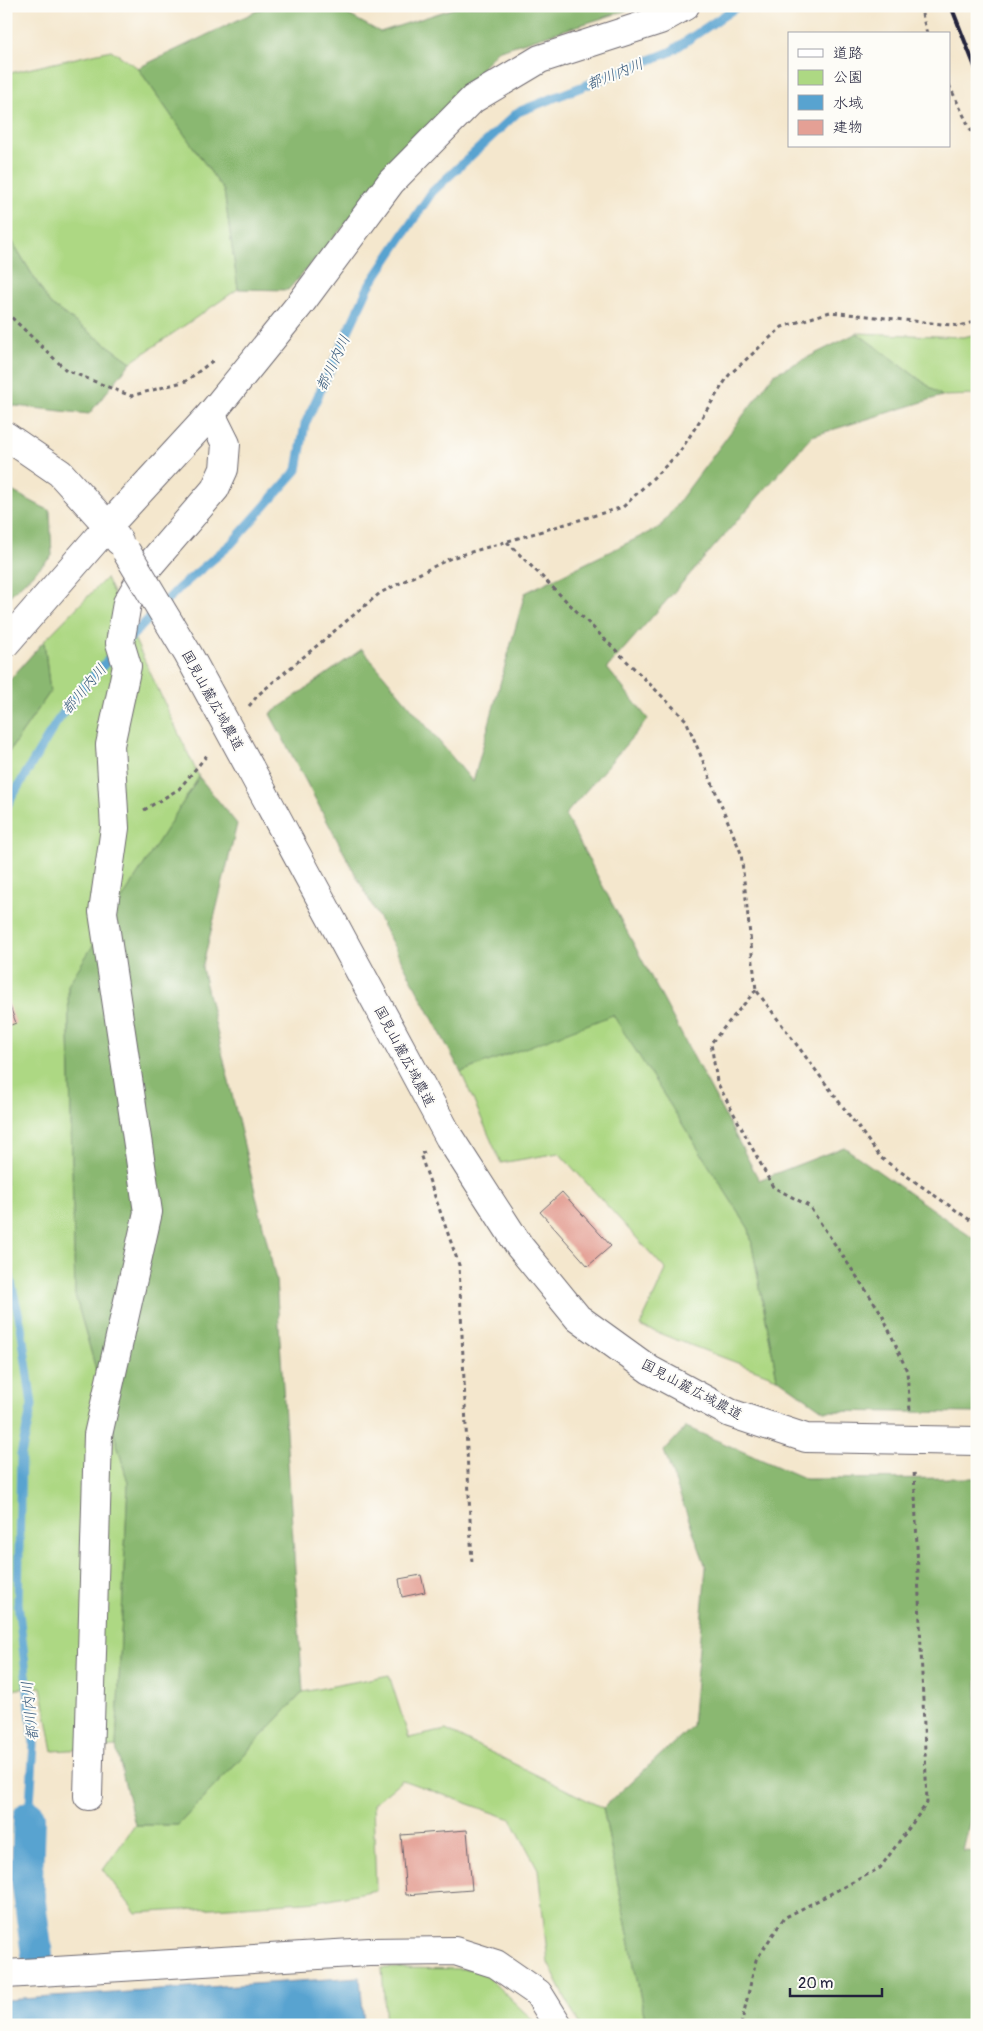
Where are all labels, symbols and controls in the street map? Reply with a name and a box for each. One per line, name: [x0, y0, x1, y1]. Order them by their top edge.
legend: [788, 32, 950, 148]
text: 道路: [833, 44, 863, 63]
water label: 都川内川: [584, 54, 647, 95]
text: 公園: [833, 68, 863, 87]
text: 水域: [833, 94, 863, 113]
text: 建物: [833, 118, 863, 137]
water label: 都川内川: [312, 332, 355, 394]
street label: 国見山麓広域農道: [178, 647, 247, 753]
water label: 都川内川: [58, 660, 111, 718]
street label: 国見山麓広域農道: [371, 1003, 438, 1110]
street label: 国見山麓広域農道: [638, 1356, 745, 1423]
water label: 都川内川: [18, 1680, 43, 1742]
scale bar: [790, 1966, 883, 1998]
text: 20 m: [798, 1974, 833, 1993]

